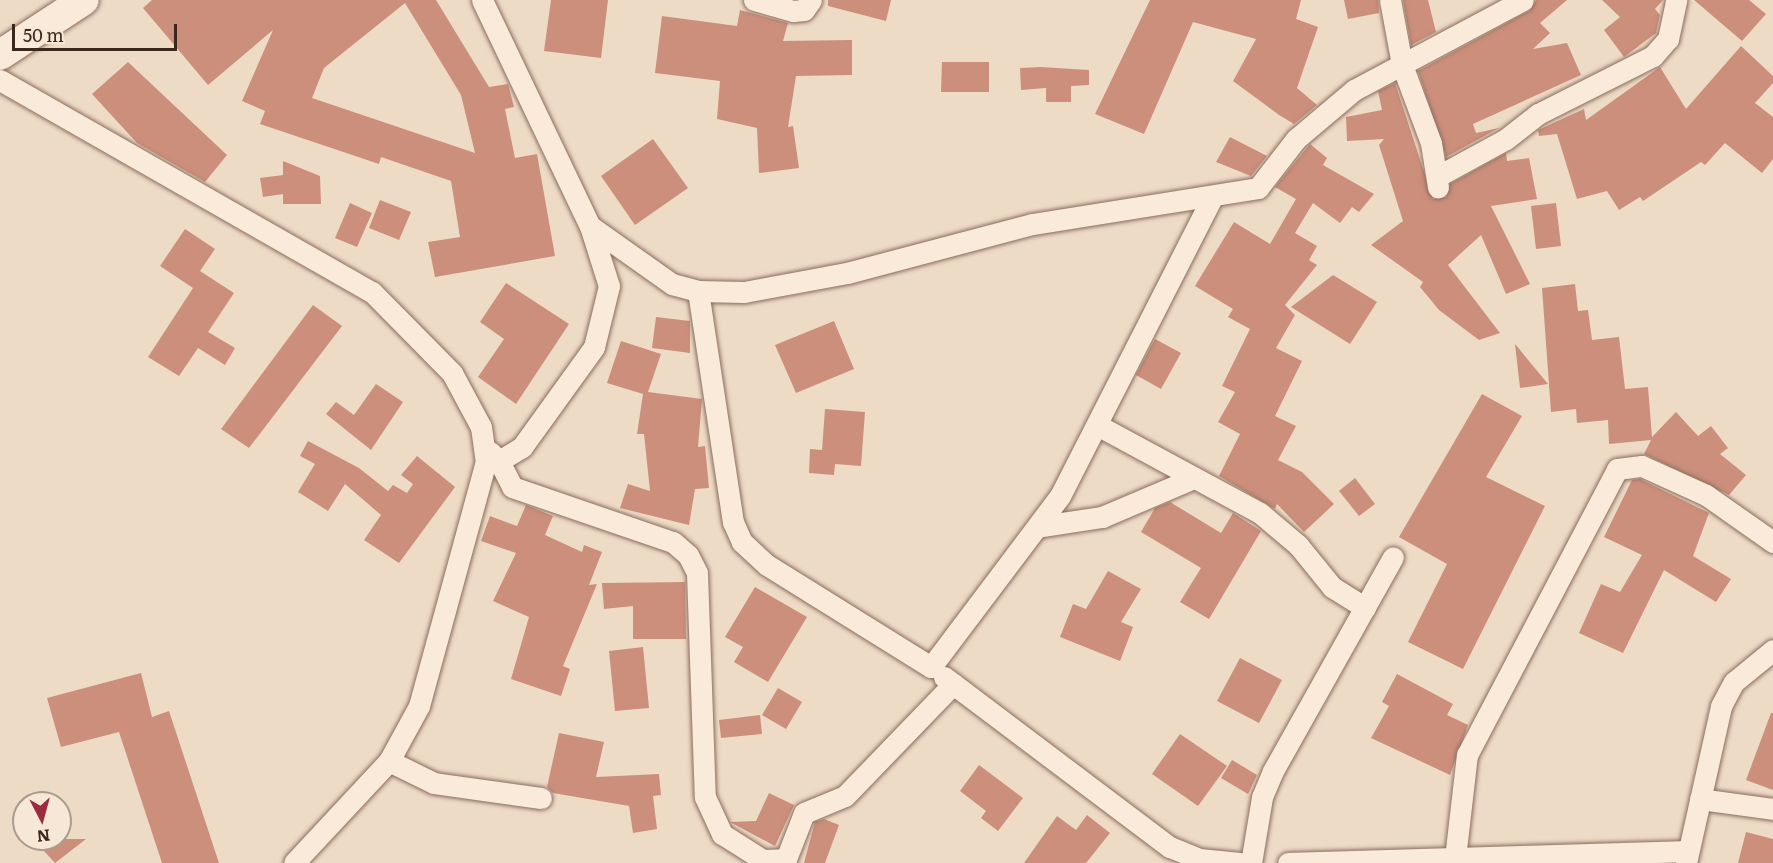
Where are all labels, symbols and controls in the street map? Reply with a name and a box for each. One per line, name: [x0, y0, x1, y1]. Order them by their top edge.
scale bar: [15, 12, 180, 50]
text: 50 m: [23, 21, 64, 48]
north arrow: [12, 791, 72, 851]
text: N: [36, 824, 52, 850]

